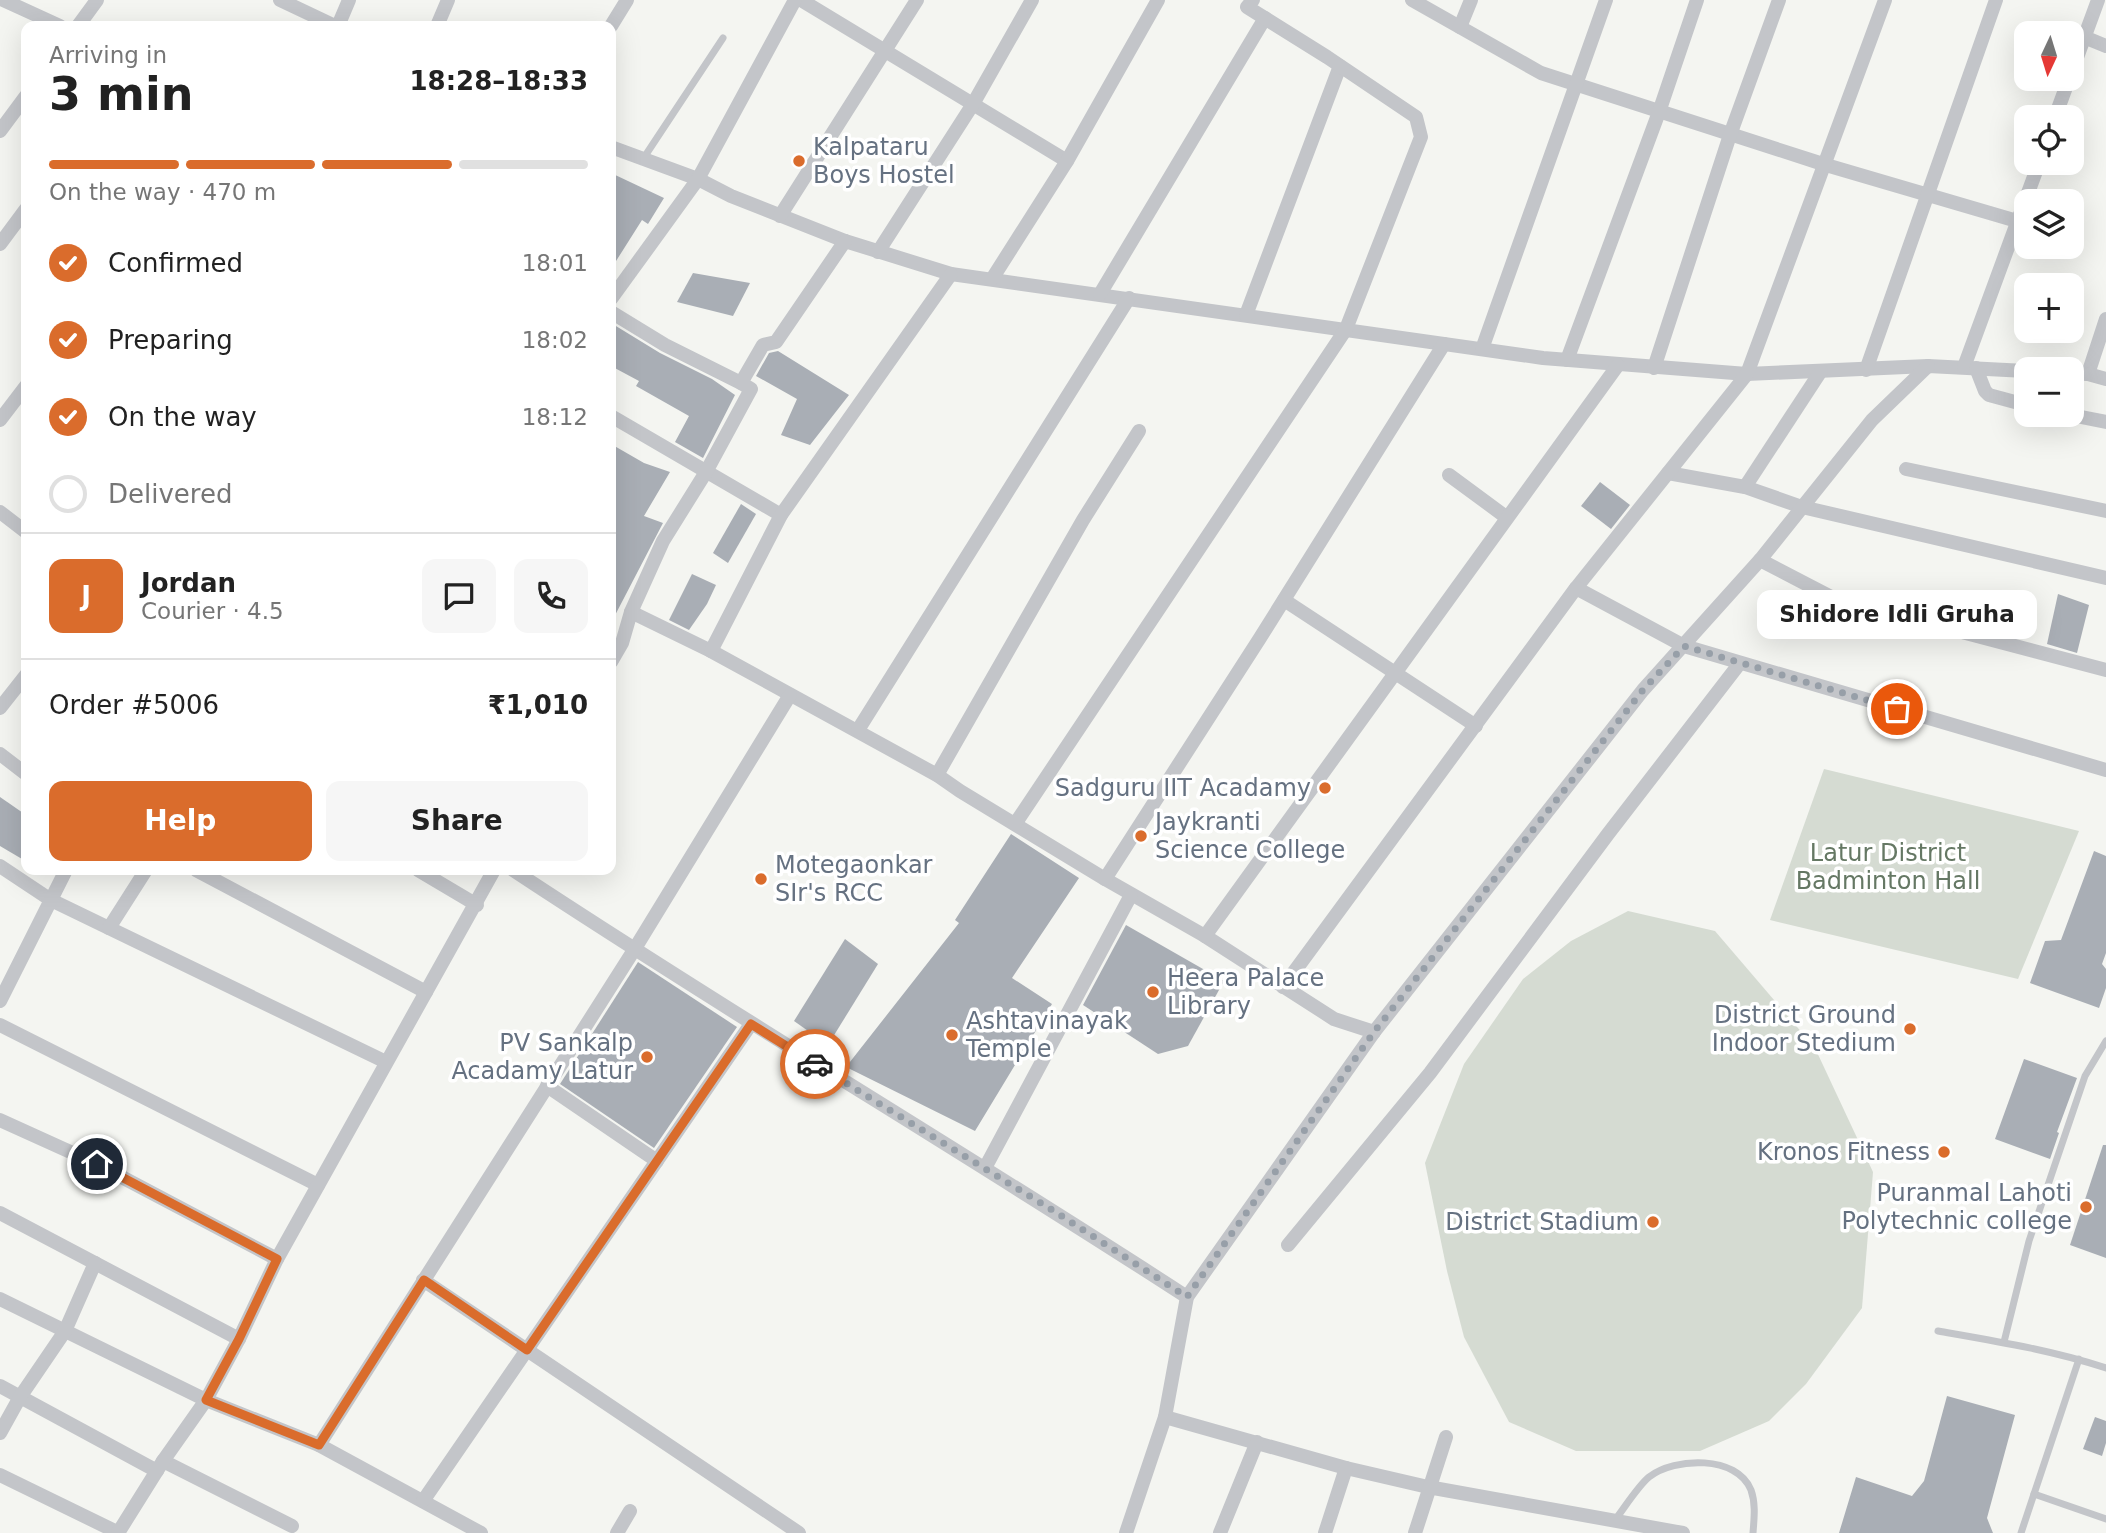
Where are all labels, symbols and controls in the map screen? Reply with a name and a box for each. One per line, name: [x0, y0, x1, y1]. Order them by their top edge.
north arrow: [2014, 21, 2084, 91]
map controls: [2014, 21, 2084, 427]
text: Arriving in: [49, 42, 167, 68]
text: 18:28–18:33: [409, 66, 588, 96]
text: 3 min: [49, 67, 193, 121]
button: locate: [2014, 105, 2084, 175]
place label: Kalpataru Boys Hostel: [813, 133, 955, 189]
marker: Kalpataru Boys Hostel: [791, 153, 807, 169]
text: On the way · 470 m: [49, 179, 276, 205]
button: layers: [2014, 189, 2084, 259]
icon: check: [49, 244, 87, 282]
text: Confirmed: [108, 248, 243, 278]
text: 18:01: [522, 250, 588, 276]
button: +: [2014, 273, 2084, 343]
icon: check: [49, 321, 87, 359]
text: Preparing: [108, 325, 233, 355]
text: 18:02: [522, 327, 588, 353]
button: −: [2014, 357, 2084, 427]
icon: check: [49, 398, 87, 436]
text: On the way: [108, 402, 257, 432]
text: 18:12: [522, 404, 588, 430]
text: Delivered: [108, 479, 232, 509]
button: chat: [422, 559, 496, 633]
button: phone: [514, 559, 588, 633]
text: Jordan: [141, 568, 236, 598]
text: J: [81, 581, 91, 611]
callout: Shidore Idli Gruha: [1757, 590, 2037, 639]
text: Courier · 4.5: [141, 598, 284, 624]
text: Shidore Idli Gruha: [1779, 601, 2015, 627]
pin: [1867, 679, 1927, 739]
text: Order #5006: [49, 690, 219, 720]
text: ₹1,010: [488, 690, 588, 720]
icon: bag: [1878, 690, 1916, 728]
place label: Sadguru IIT Acadamy: [1055, 774, 1311, 802]
marker: Sadguru IIT Acadamy: [1317, 780, 1333, 796]
button: Help: [49, 781, 312, 861]
button: Share: [326, 781, 588, 861]
place label: Jaykranti Science College: [1153, 808, 1345, 864]
marker: Jaykranti Science College: [1133, 828, 1149, 844]
park label: Latur District Badminton Hall: [1796, 839, 1980, 895]
place label: Motegaonkar SIr's RCC: [775, 851, 933, 907]
marker: Motegaonkar SIr's RCC: [753, 871, 769, 887]
place label: Heera Palace Library: [1167, 964, 1324, 1020]
marker: Heera Palace Library: [1145, 984, 1161, 1000]
place label: District Ground Indoor Stedium: [1712, 1001, 1896, 1057]
place label: Ashtavinayak Temple: [965, 1007, 1128, 1063]
marker: District Ground Indoor Stedium: [1902, 1021, 1918, 1037]
marker: Ashtavinayak Temple: [944, 1027, 960, 1043]
place label: PV Sankalp Acadamy Latur: [451, 1029, 633, 1085]
courier: [780, 1029, 850, 1099]
icon: car: [796, 1045, 834, 1083]
marker: PV Sankalp Acadamy Latur: [639, 1049, 655, 1065]
pin: [67, 1134, 127, 1194]
place label: Kronos Fitness: [1757, 1138, 1930, 1166]
marker: Kronos Fitness: [1936, 1144, 1952, 1160]
icon: home: [78, 1145, 116, 1183]
place label: Puranmal Lahoti Polytechnic college: [1842, 1179, 2072, 1235]
marker: Puranmal Lahoti Polytechnic college: [2078, 1199, 2094, 1215]
place label: District Stadium: [1445, 1208, 1639, 1236]
marker: District Stadium: [1645, 1214, 1661, 1230]

